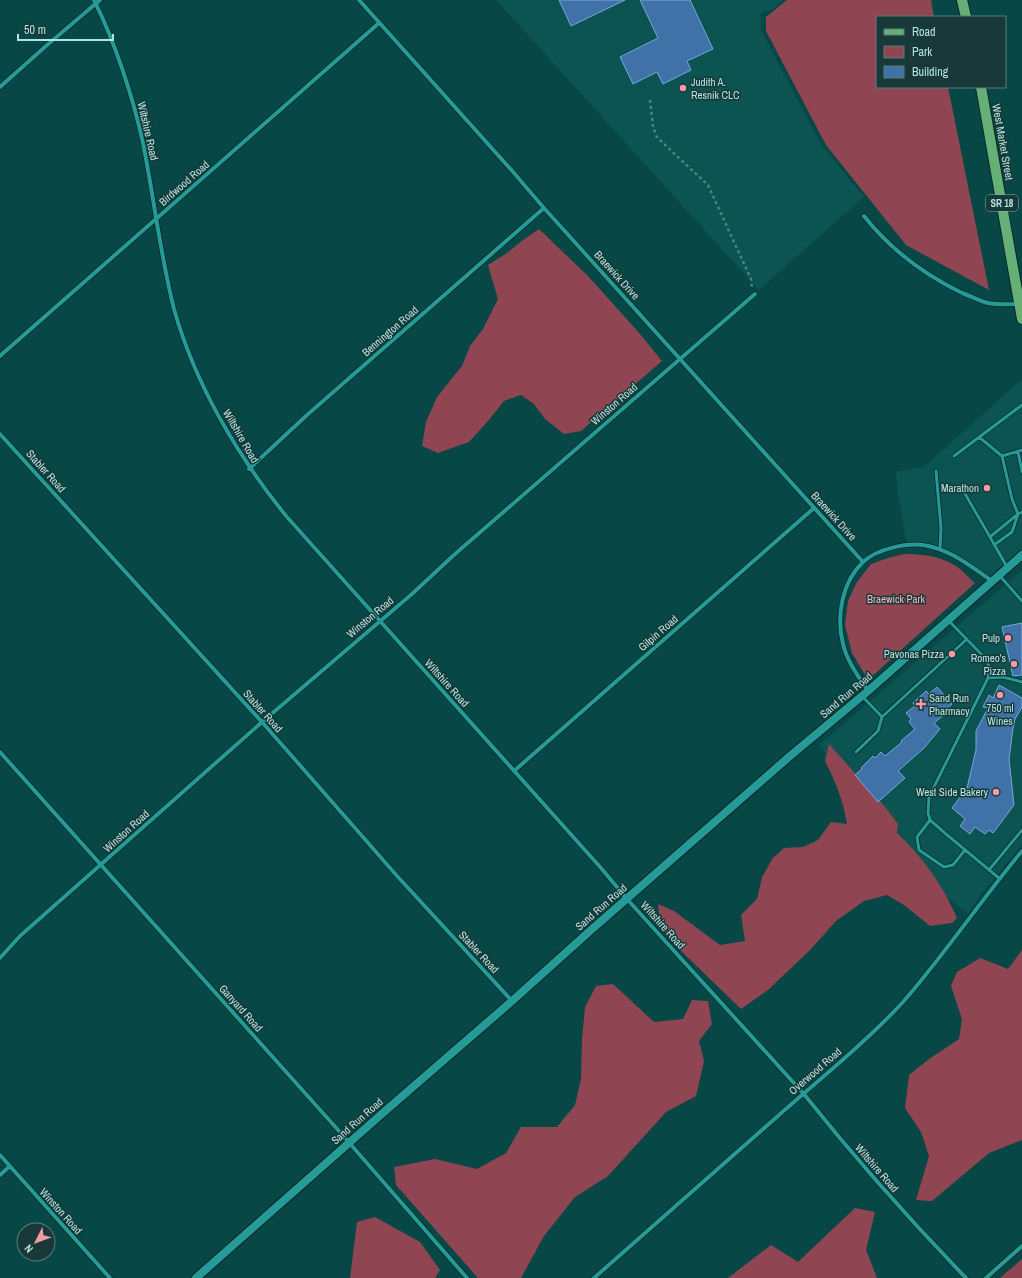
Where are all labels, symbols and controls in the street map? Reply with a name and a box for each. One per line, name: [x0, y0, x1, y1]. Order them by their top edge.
scale bar: [18, 16, 113, 42]
legend: [876, 16, 1006, 88]
text: 50 m: [24, 22, 46, 38]
text: Road: [912, 24, 936, 40]
text: Park: [912, 44, 932, 60]
text: Building: [912, 64, 949, 80]
place label: Judith A. Resnik CLC: [691, 75, 740, 102]
marker: Judith A. Resnik CLC: [678, 83, 688, 93]
street label: Wiltshire Road: [134, 100, 162, 162]
street label: West Market Street: [989, 103, 1017, 182]
street label: Birdwood Road: [156, 157, 212, 209]
road number: SR 18: [986, 195, 1018, 211]
street label: Braewick Drive: [591, 248, 643, 302]
street label: Bennington Road: [359, 303, 421, 359]
street label: Winston Road: [588, 380, 640, 428]
street label: Wiltshire Road: [220, 407, 262, 465]
street label: Stabler Road: [23, 447, 69, 495]
place label: Marathon: [941, 481, 979, 495]
marker: Marathon: [982, 483, 992, 493]
street label: Braewick Drive: [808, 489, 860, 543]
park label: Braewick Park: [867, 592, 926, 606]
street label: Winston Road: [344, 593, 396, 641]
street label: Gilpin Road: [635, 612, 681, 654]
place label: Pulp: [982, 631, 1000, 645]
marker: Pulp: [1003, 633, 1013, 643]
place label: Pavonas Pizza: [884, 647, 944, 661]
marker: Pavonas Pizza: [947, 649, 957, 659]
place label: Romeo's Pizza: [971, 651, 1006, 678]
street label: Wiltshire Road: [422, 656, 472, 710]
marker: Romeo's Pizza: [1009, 659, 1019, 669]
street label: Sand Run Road: [817, 669, 875, 721]
street label: Stabler Road: [240, 687, 286, 735]
marker: 750 ml Wines: [995, 690, 1005, 700]
place label: Sand Run Pharmacy: [929, 691, 970, 718]
marker: Sand Run Pharmacy: [916, 699, 926, 709]
place label: 750 ml Wines: [986, 701, 1014, 728]
place label: West Side Bakery: [916, 785, 988, 799]
marker: West Side Bakery: [991, 787, 1001, 797]
street label: Winston Road: [100, 807, 152, 855]
street label: Sand Run Road: [572, 881, 630, 933]
street label: Wiltshire Road: [638, 898, 688, 952]
street label: Stabler Road: [456, 928, 502, 976]
street label: Ganyard Road: [216, 982, 266, 1034]
street label: Overwood Road: [786, 1044, 844, 1098]
street label: Sand Run Road: [328, 1095, 386, 1147]
street label: Wiltshire Road: [852, 1141, 902, 1195]
street label: Winston Road: [37, 1185, 85, 1237]
north arrow: [16, 1222, 56, 1262]
text: N: [21, 1242, 36, 1256]

